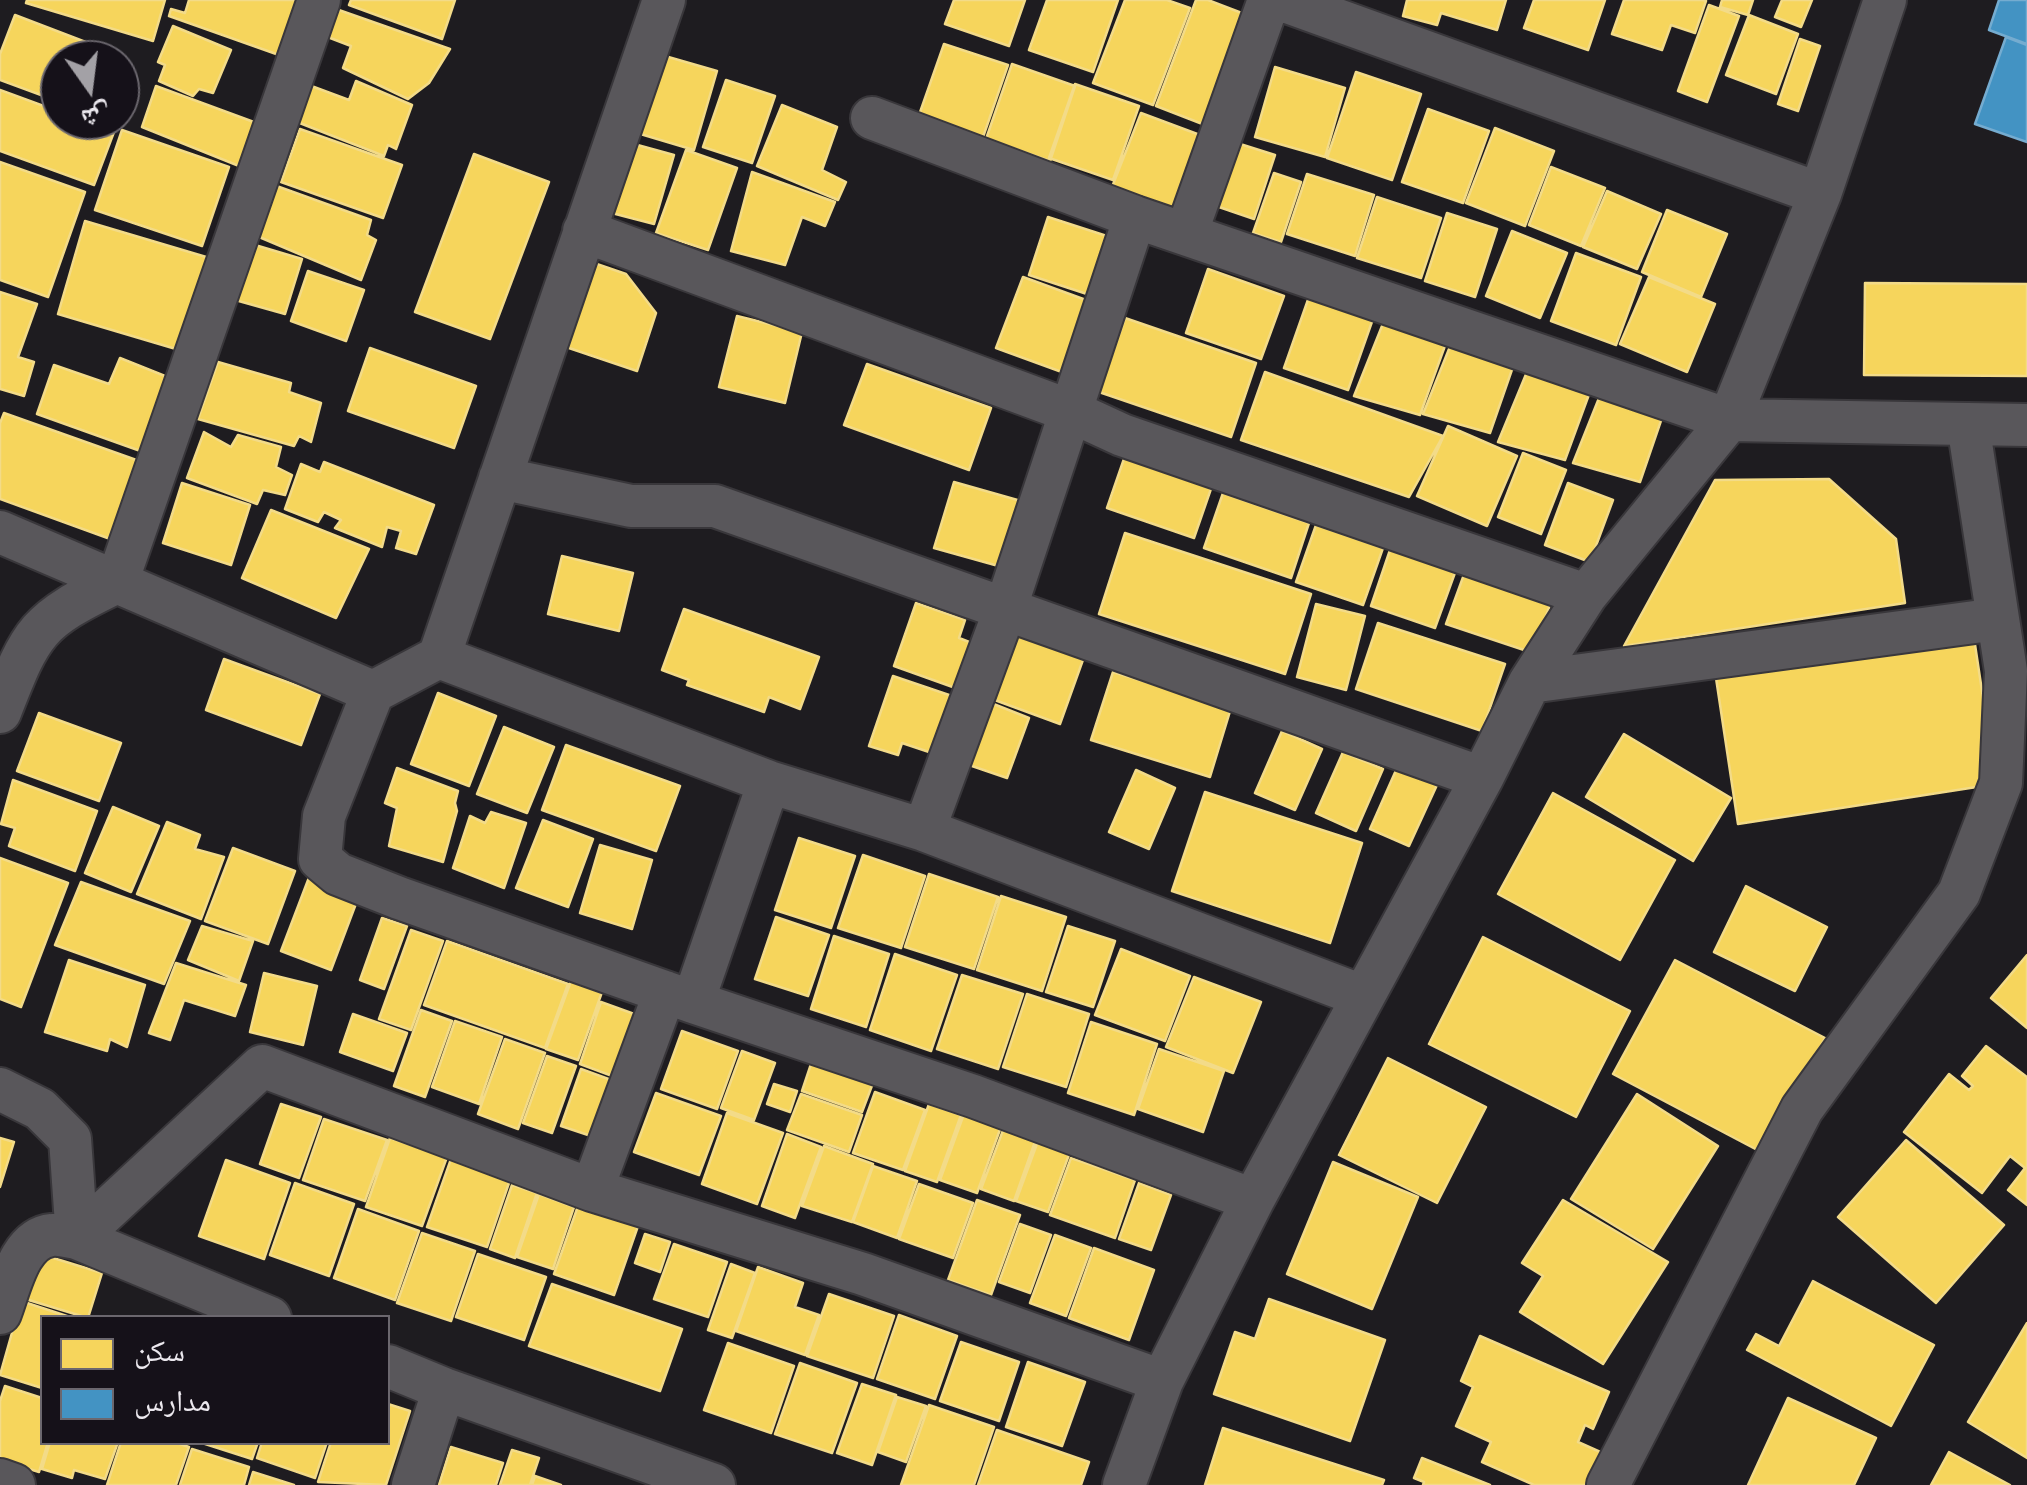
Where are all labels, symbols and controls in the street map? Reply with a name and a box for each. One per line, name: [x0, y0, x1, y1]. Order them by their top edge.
north arrow: [40, 40, 140, 140]
text: ش: [78, 96, 116, 139]
legend: [40, 1315, 390, 1445]
text: سكن: [134, 1330, 185, 1369]
text: مدارس: [134, 1380, 211, 1419]

